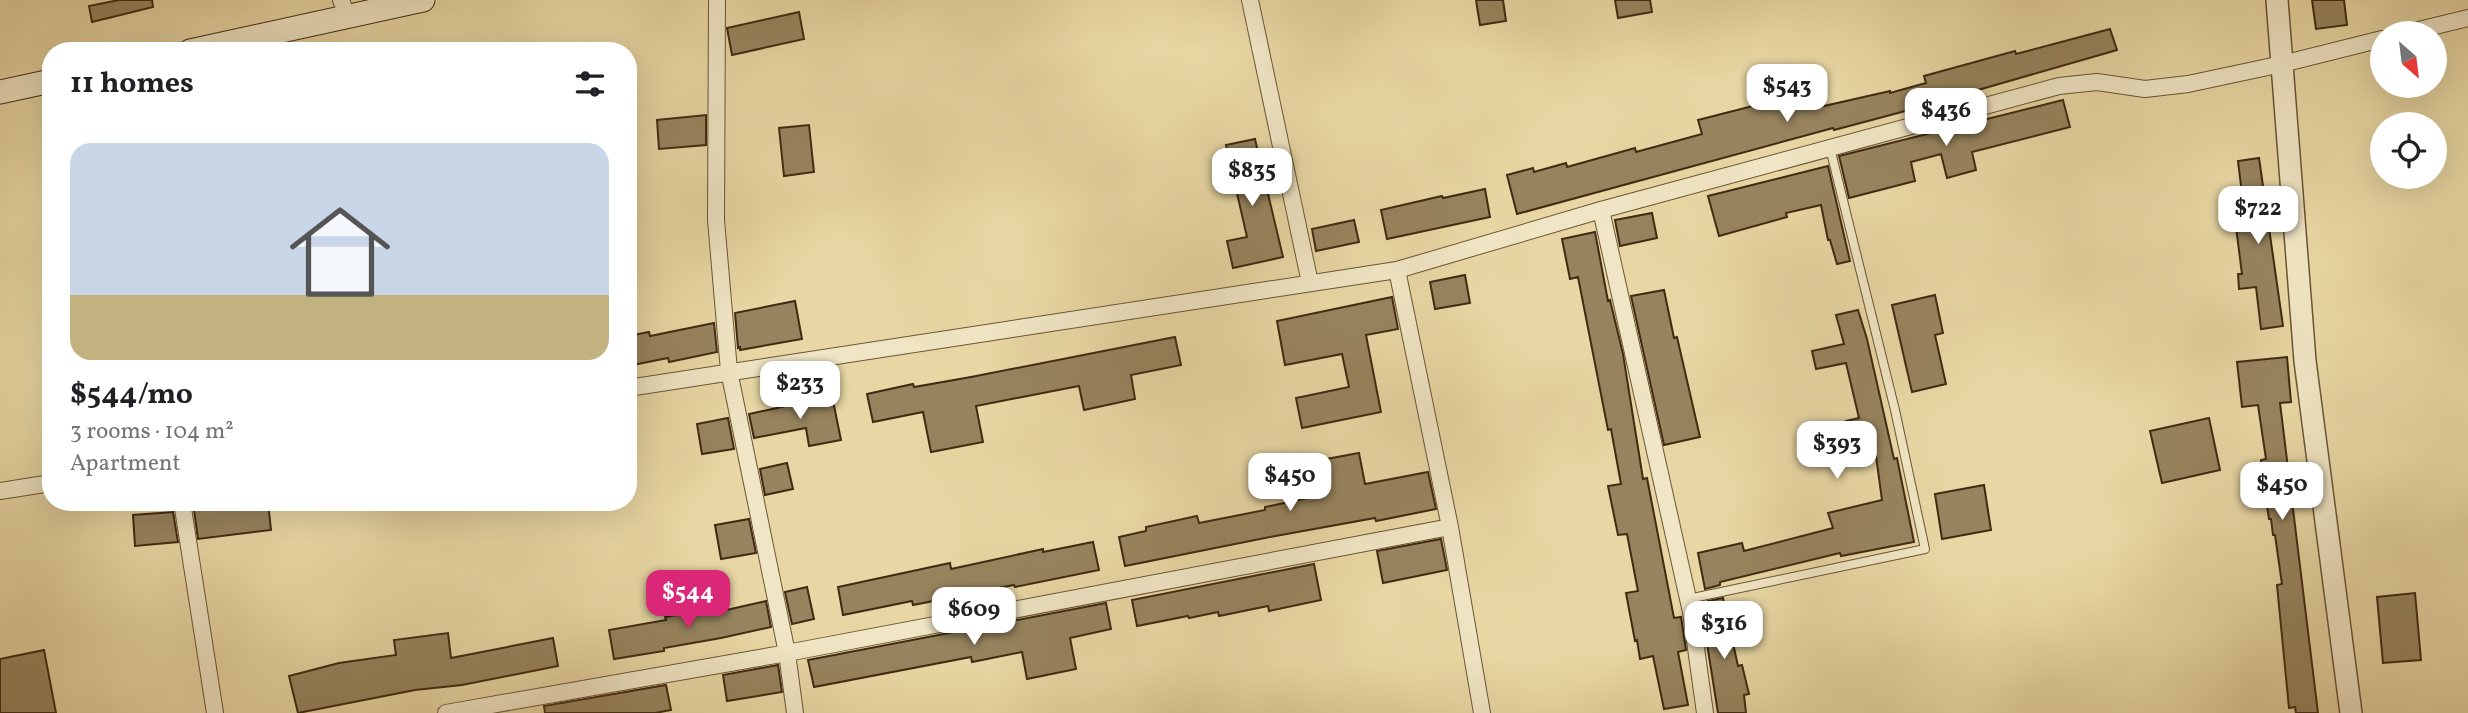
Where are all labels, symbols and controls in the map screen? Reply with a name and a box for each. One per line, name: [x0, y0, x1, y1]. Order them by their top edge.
north arrow: [2370, 21, 2446, 98]
map controls: [2370, 21, 2447, 189]
text: 11 homes: [70, 63, 194, 105]
pin: $543: [1746, 64, 1828, 124]
icon: filters: [571, 65, 609, 103]
text: $543: [1763, 71, 1811, 103]
pin: $436: [1905, 88, 1987, 148]
text: $436: [1921, 95, 1971, 127]
button: locate: [2370, 112, 2447, 189]
pin: $835: [1211, 148, 1293, 208]
text: $835: [1228, 155, 1276, 187]
pin: $722: [2217, 187, 2299, 246]
icon: home: [277, 189, 403, 315]
text: $722: [2234, 193, 2282, 225]
pin: $233: [759, 362, 841, 421]
text: $233: [776, 368, 824, 400]
text: $544/mo: [70, 374, 193, 416]
text: 3 rooms · 104 m²: [70, 416, 234, 448]
pin: $393: [1796, 421, 1878, 481]
text: $393: [1813, 428, 1861, 460]
text: Apartment: [70, 448, 181, 480]
pin: $450: [1249, 454, 1331, 513]
text: $450: [1264, 460, 1316, 492]
pin: $450: [2241, 462, 2323, 522]
text: $450: [2256, 469, 2308, 501]
pin: $544: [647, 570, 729, 630]
text: $544: [662, 577, 714, 609]
pin: $609: [933, 588, 1015, 647]
text: $609: [948, 594, 1000, 626]
pin: $316: [1683, 602, 1765, 661]
text: $316: [1701, 608, 1747, 640]

